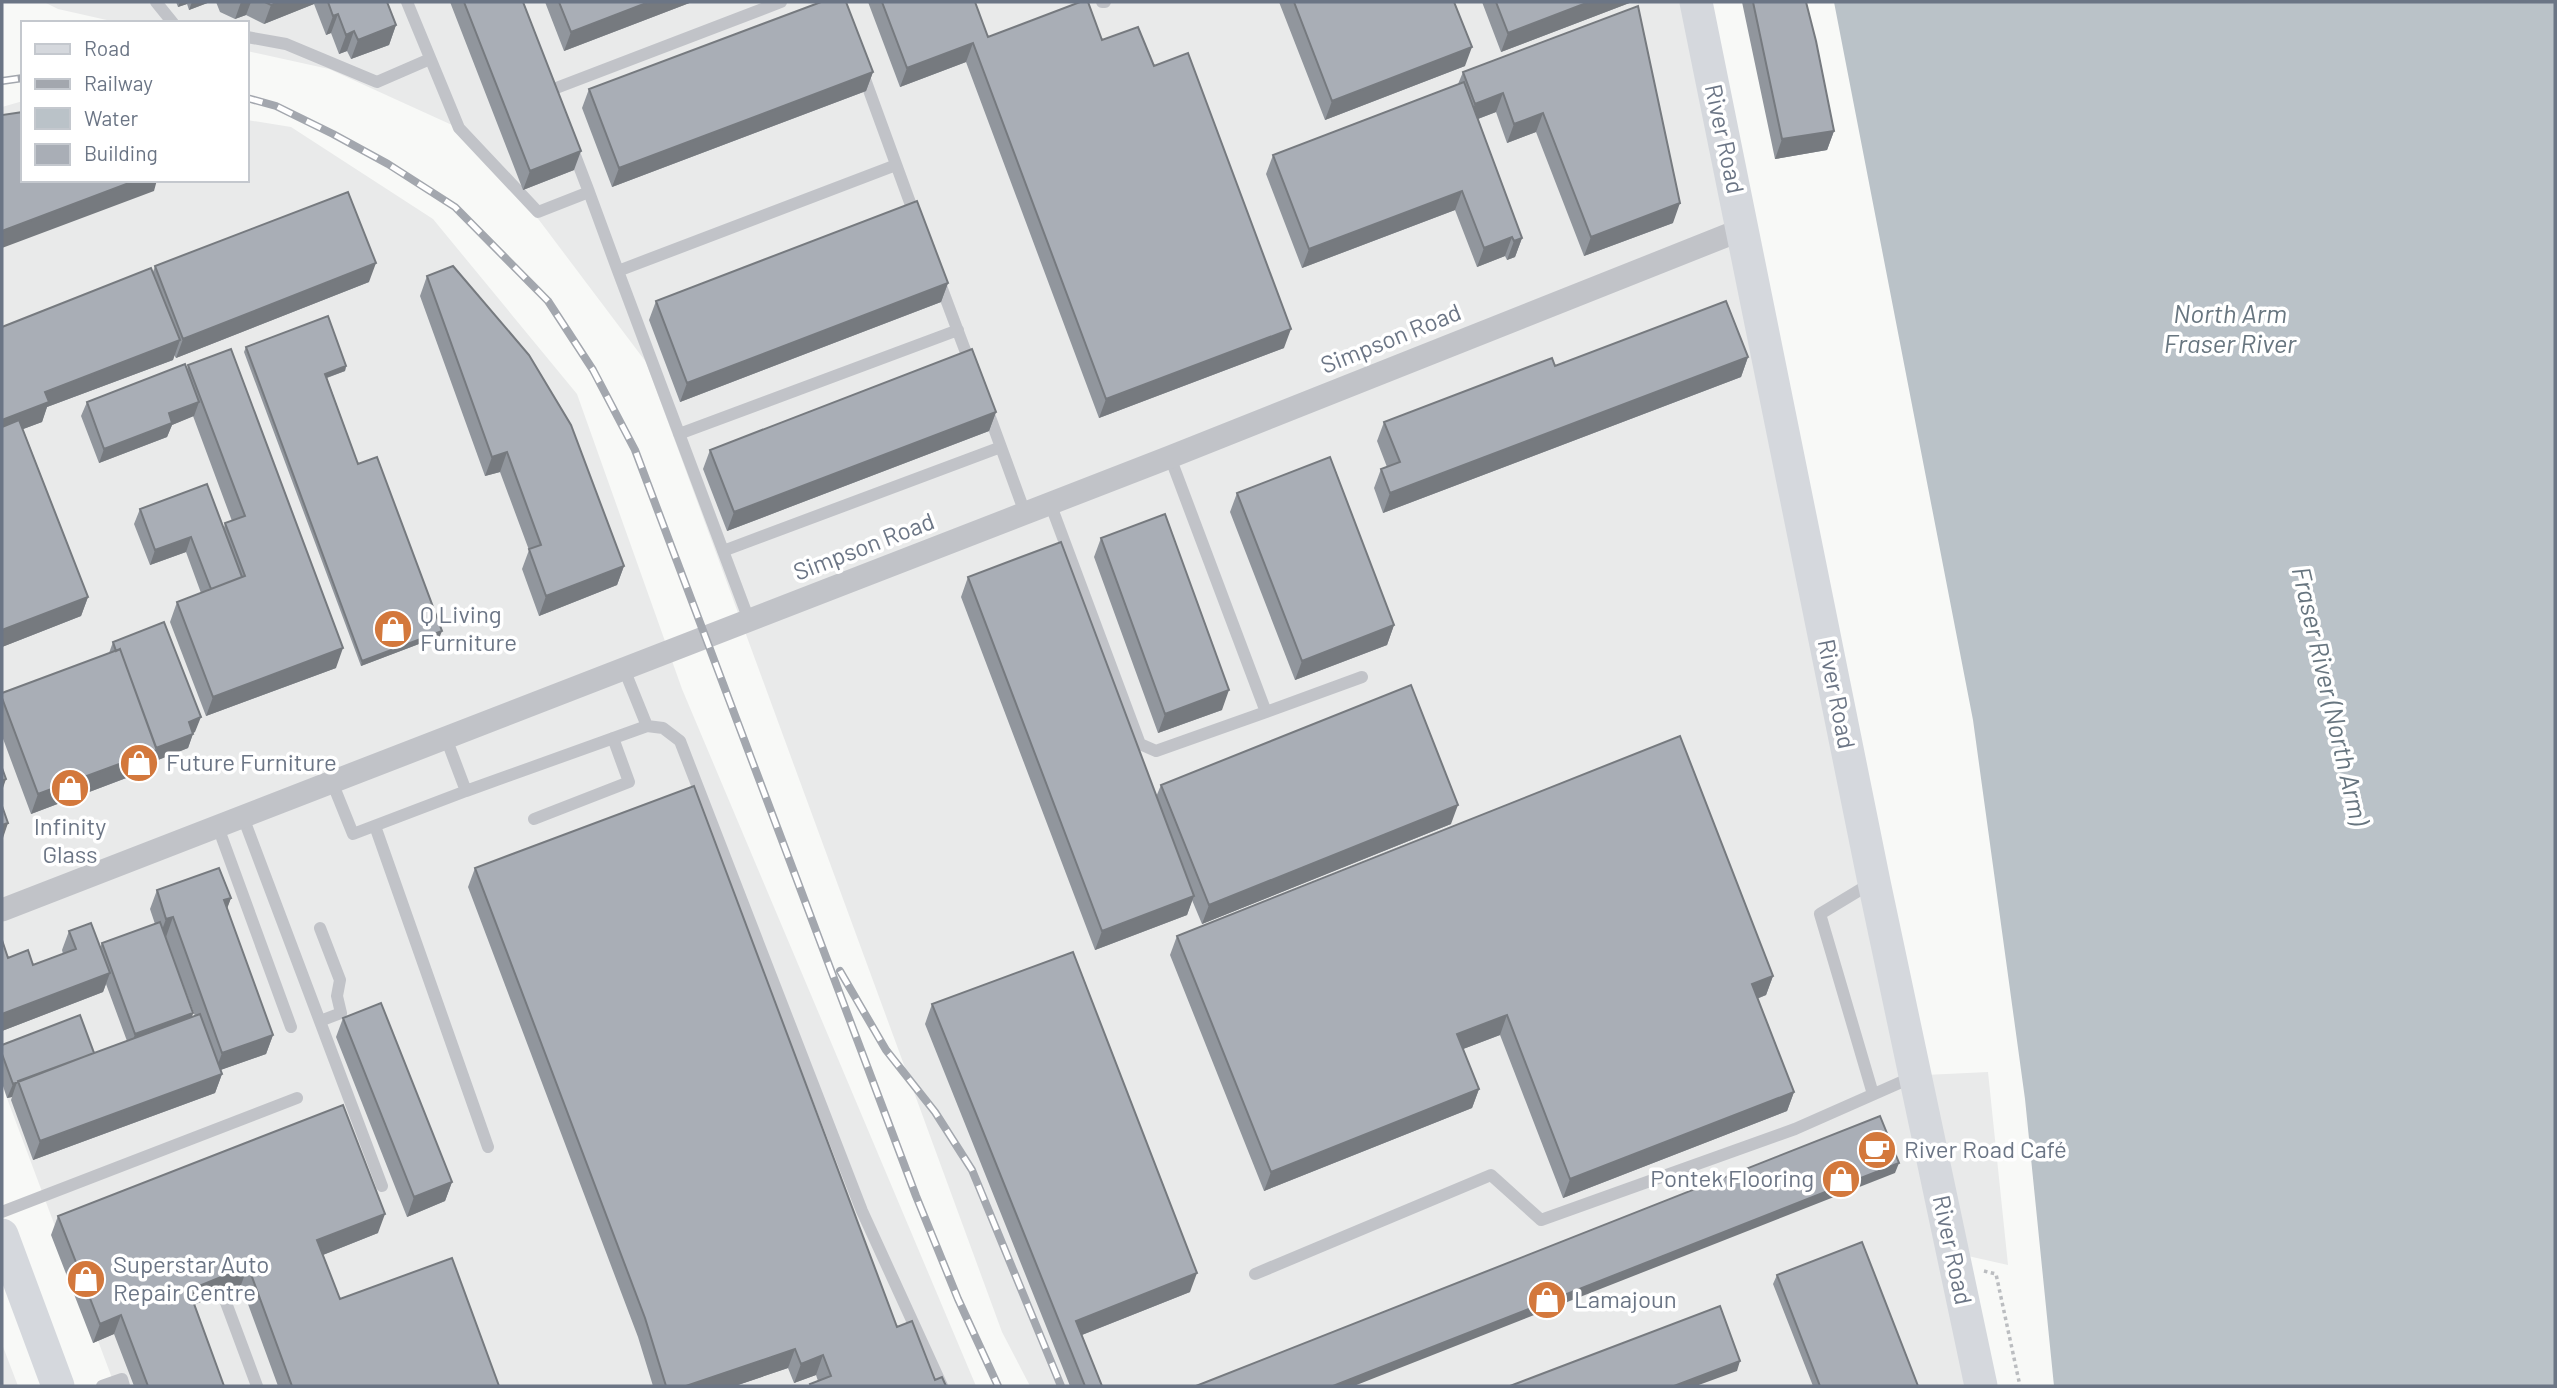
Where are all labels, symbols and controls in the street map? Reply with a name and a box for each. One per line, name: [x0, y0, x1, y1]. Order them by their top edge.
legend: [21, 21, 248, 182]
text: Road: [84, 35, 130, 60]
text: Railway: [84, 70, 153, 95]
street label: River Road: [1700, 81, 1751, 196]
text: Water: [84, 105, 139, 130]
text: Building: [84, 140, 158, 165]
street label: Simpson Road: [1316, 296, 1465, 379]
water label: North Arm Fraser River: [2164, 297, 2297, 358]
street label: Simpson Road: [789, 505, 938, 586]
water label: Fraser River (North Arm): [2287, 563, 2377, 829]
place label: Q Living Furniture: [420, 599, 517, 656]
shop icon: Q Living Furniture: [372, 608, 414, 650]
street label: River Road: [1813, 636, 1862, 751]
shop icon: Future Furniture: [118, 742, 160, 784]
place label: Future Furniture: [166, 747, 337, 776]
shop icon: Infinity Glass: [49, 767, 91, 809]
place label: Infinity Glass: [34, 811, 106, 868]
cafe icon: River Road Café: [1856, 1129, 1898, 1171]
place label: River Road Café: [1904, 1134, 2067, 1163]
shop icon: Pontek Flooring: [1820, 1158, 1862, 1200]
place label: Pontek Flooring: [1650, 1163, 1814, 1192]
street label: River Road: [1928, 1192, 1979, 1307]
place label: Superstar Auto Repair Centre: [113, 1249, 269, 1306]
shop icon: Superstar Auto Repair Centre: [65, 1258, 107, 1300]
shop icon: Lamajoun: [1526, 1279, 1568, 1321]
place label: Lamajoun: [1574, 1284, 1677, 1313]

